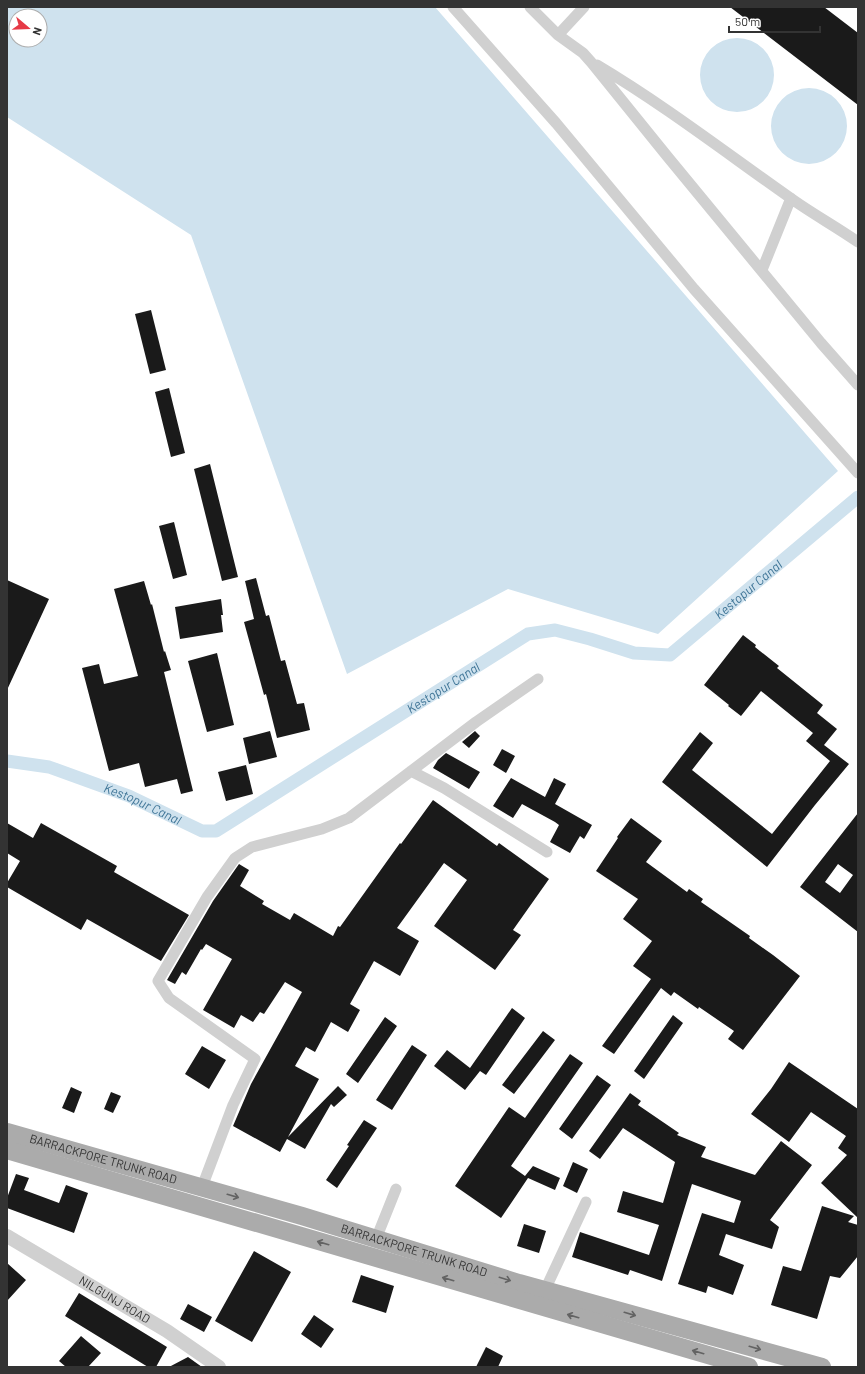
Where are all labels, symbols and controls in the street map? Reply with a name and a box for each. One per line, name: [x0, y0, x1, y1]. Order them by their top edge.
north arrow: [8, 8, 48, 48]
scale bar: [729, 8, 820, 34]
text: 50 m: [735, 14, 760, 28]
text: N: [31, 26, 45, 37]
water label: Kestopur Canal: [711, 556, 785, 622]
water label: Kestopur Canal: [404, 659, 483, 717]
water label: Kestopur Canal: [102, 780, 184, 828]
street label: BARRACKPORE TRUNK ROAD: [28, 1131, 179, 1186]
one-way arrow: [226, 1193, 239, 1200]
street label: BARRACKPORE TRUNK ROAD: [339, 1220, 489, 1279]
one-way arrow: [317, 1239, 330, 1246]
street label: NILGUNJ ROAD: [77, 1272, 153, 1325]
one-way arrow: [442, 1275, 455, 1282]
one-way arrow: [498, 1276, 511, 1283]
one-way arrow: [623, 1311, 636, 1318]
one-way arrow: [567, 1312, 580, 1319]
one-way arrow: [749, 1345, 762, 1352]
one-way arrow: [692, 1348, 705, 1355]

